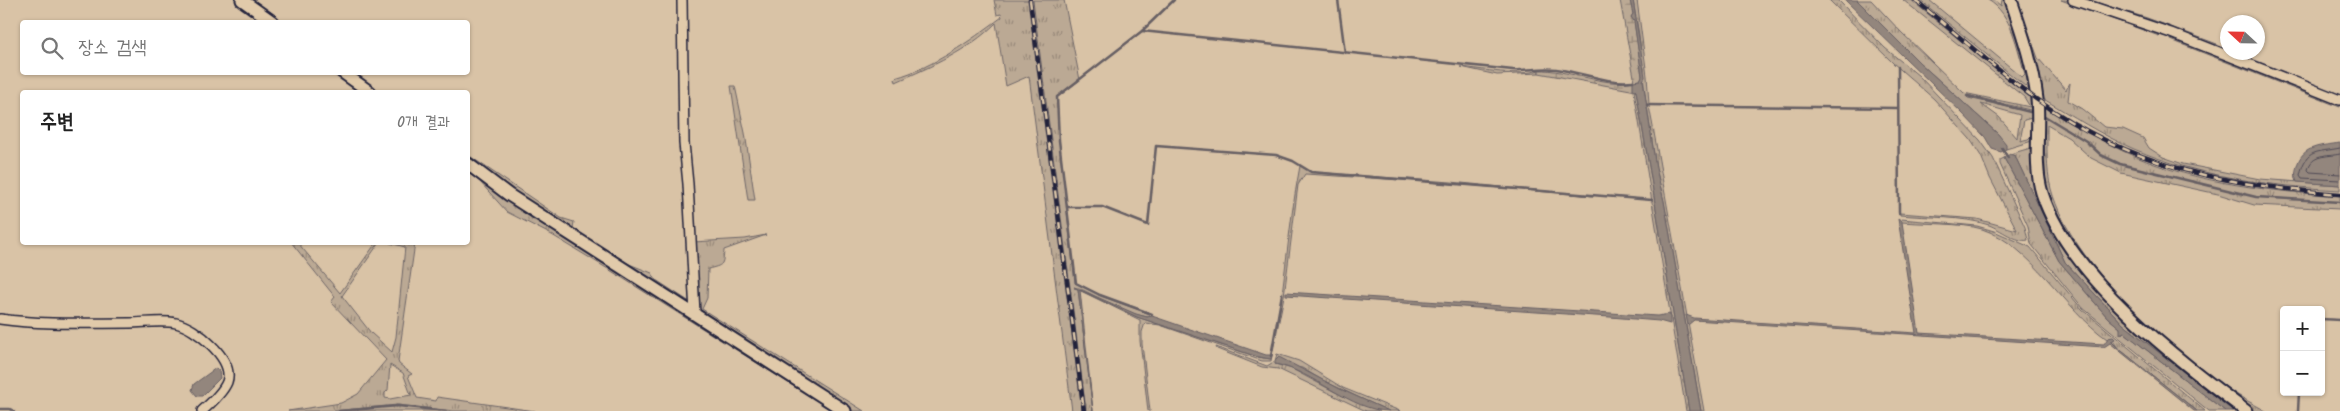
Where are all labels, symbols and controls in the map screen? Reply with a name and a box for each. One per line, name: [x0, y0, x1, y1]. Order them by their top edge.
north arrow: [2220, 15, 2265, 60]
search box: [20, 20, 470, 75]
text: 장소 검색: [78, 33, 147, 63]
icon: search: [38, 34, 66, 62]
text: 주변: [40, 106, 74, 139]
text: 0개 결과: [397, 110, 450, 135]
map controls: [2280, 306, 2325, 396]
button: +: [2280, 306, 2325, 351]
button: −: [2280, 351, 2325, 396]

